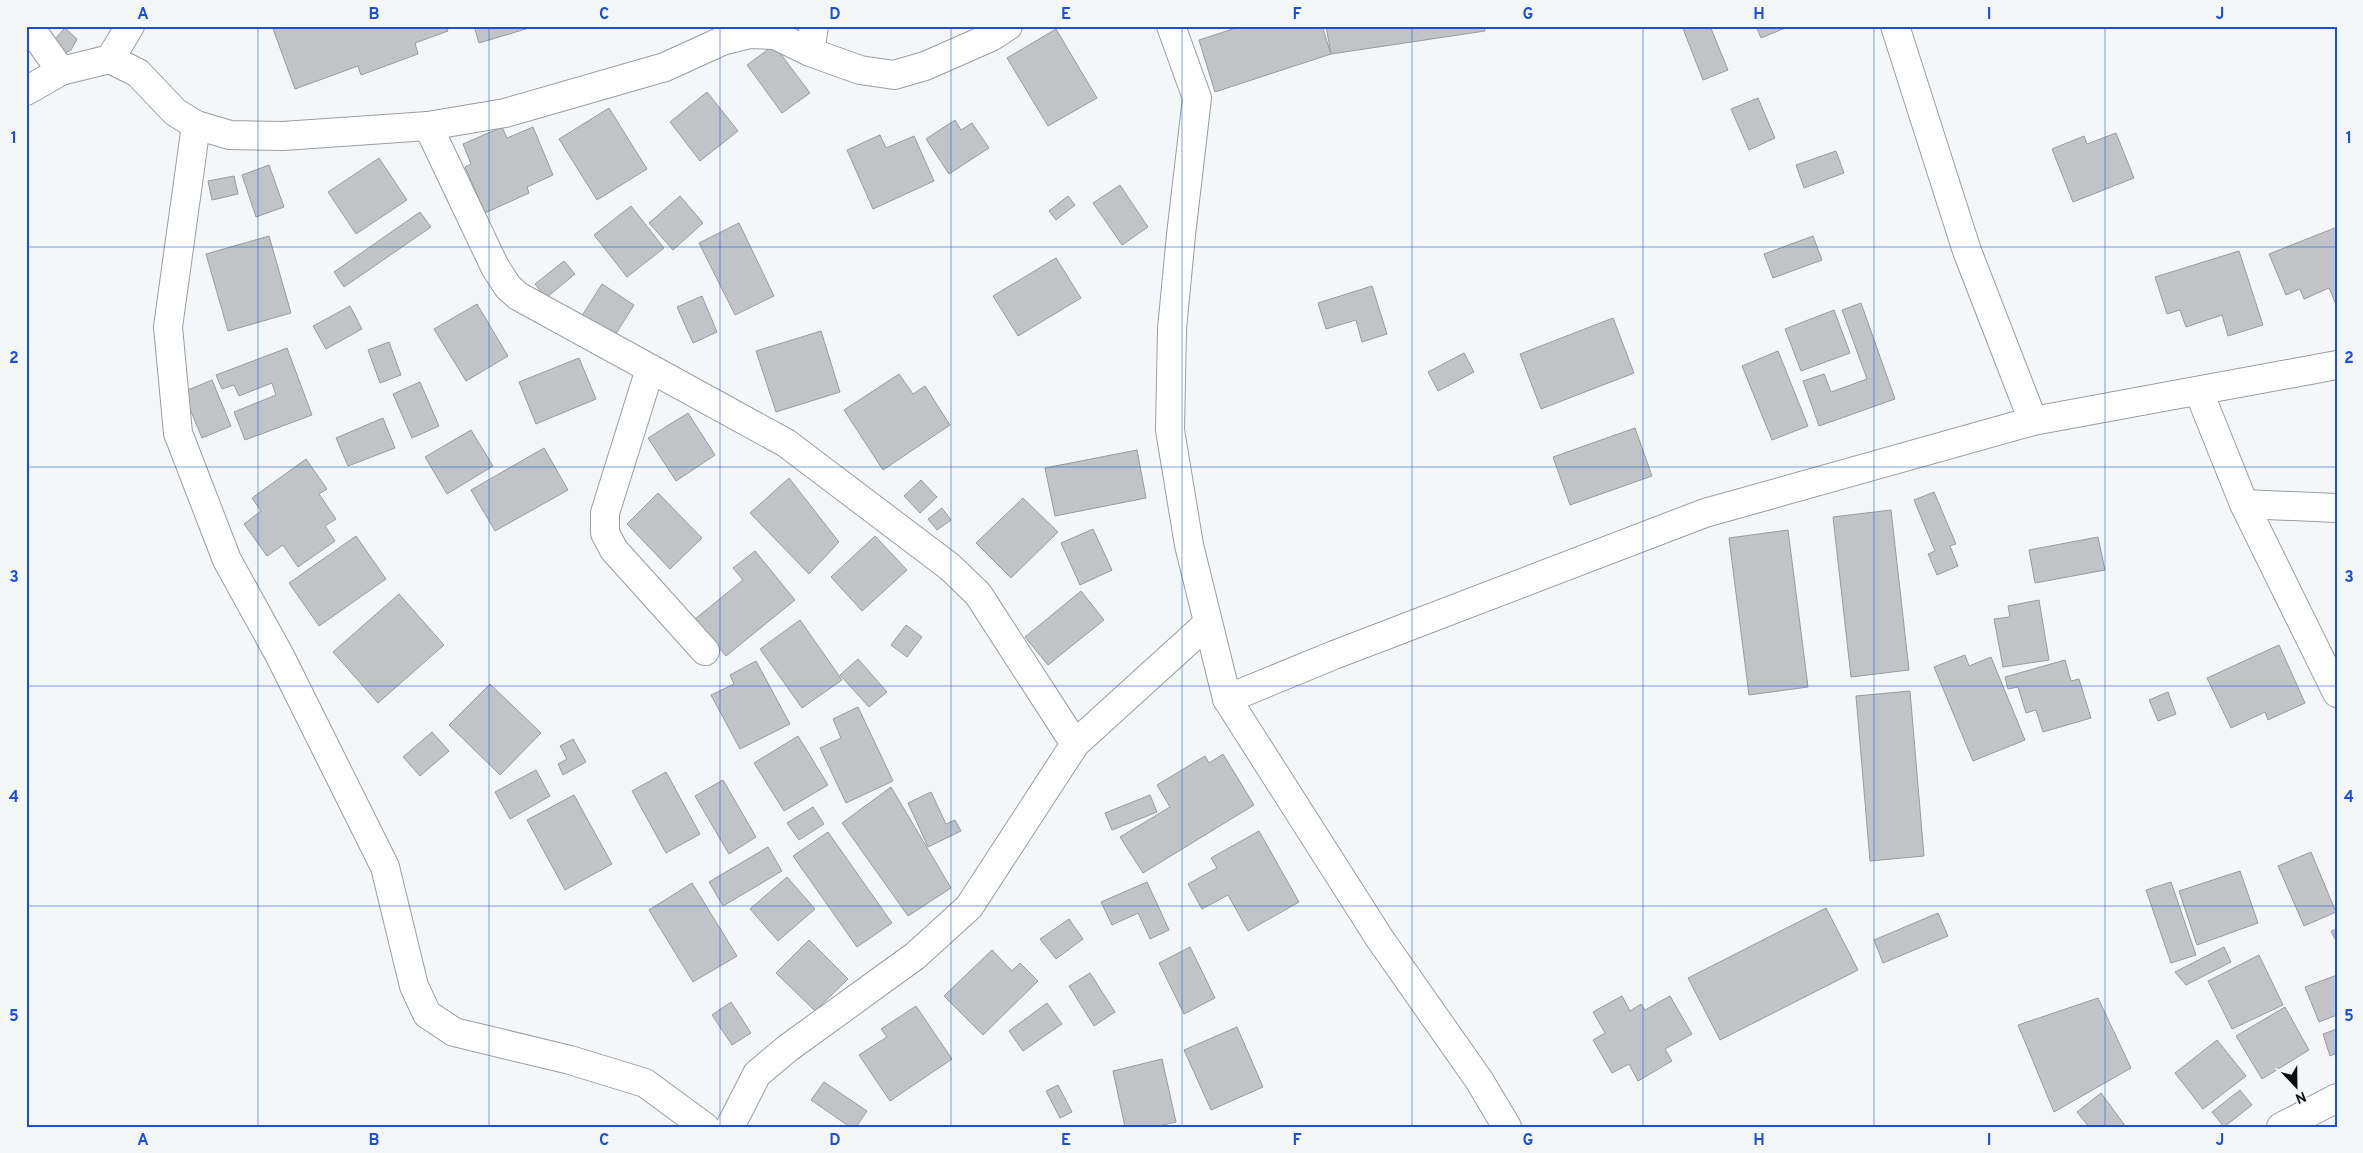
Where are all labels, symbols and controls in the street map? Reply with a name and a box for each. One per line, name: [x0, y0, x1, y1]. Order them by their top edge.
text: A: [137, 5, 149, 25]
text: B: [368, 5, 380, 25]
text: C: [599, 5, 609, 25]
text: D: [829, 5, 841, 25]
text: E: [1061, 5, 1071, 25]
text: F: [1292, 5, 1302, 25]
text: G: [1523, 5, 1533, 25]
text: H: [1753, 5, 1765, 25]
text: I: [1987, 5, 1991, 25]
text: J: [2216, 5, 2224, 25]
text: 1: [11, 129, 17, 149]
text: 1: [2346, 129, 2352, 149]
text: 2: [9, 349, 19, 369]
text: 2: [2344, 349, 2354, 369]
text: 3: [9, 568, 19, 588]
text: 3: [2344, 568, 2354, 588]
text: 4: [9, 788, 19, 808]
text: 4: [2344, 788, 2354, 808]
text: 5: [9, 1007, 19, 1027]
text: 5: [2344, 1007, 2354, 1027]
north arrow: [2270, 1060, 2320, 1110]
text: N: [2292, 1087, 2308, 1106]
text: A: [137, 1131, 149, 1151]
text: B: [368, 1131, 380, 1151]
text: C: [599, 1131, 609, 1151]
text: D: [829, 1131, 841, 1151]
text: E: [1061, 1131, 1071, 1151]
text: F: [1292, 1131, 1302, 1151]
text: G: [1523, 1131, 1533, 1151]
text: H: [1753, 1131, 1765, 1151]
text: I: [1987, 1131, 1991, 1151]
text: J: [2216, 1131, 2224, 1151]

